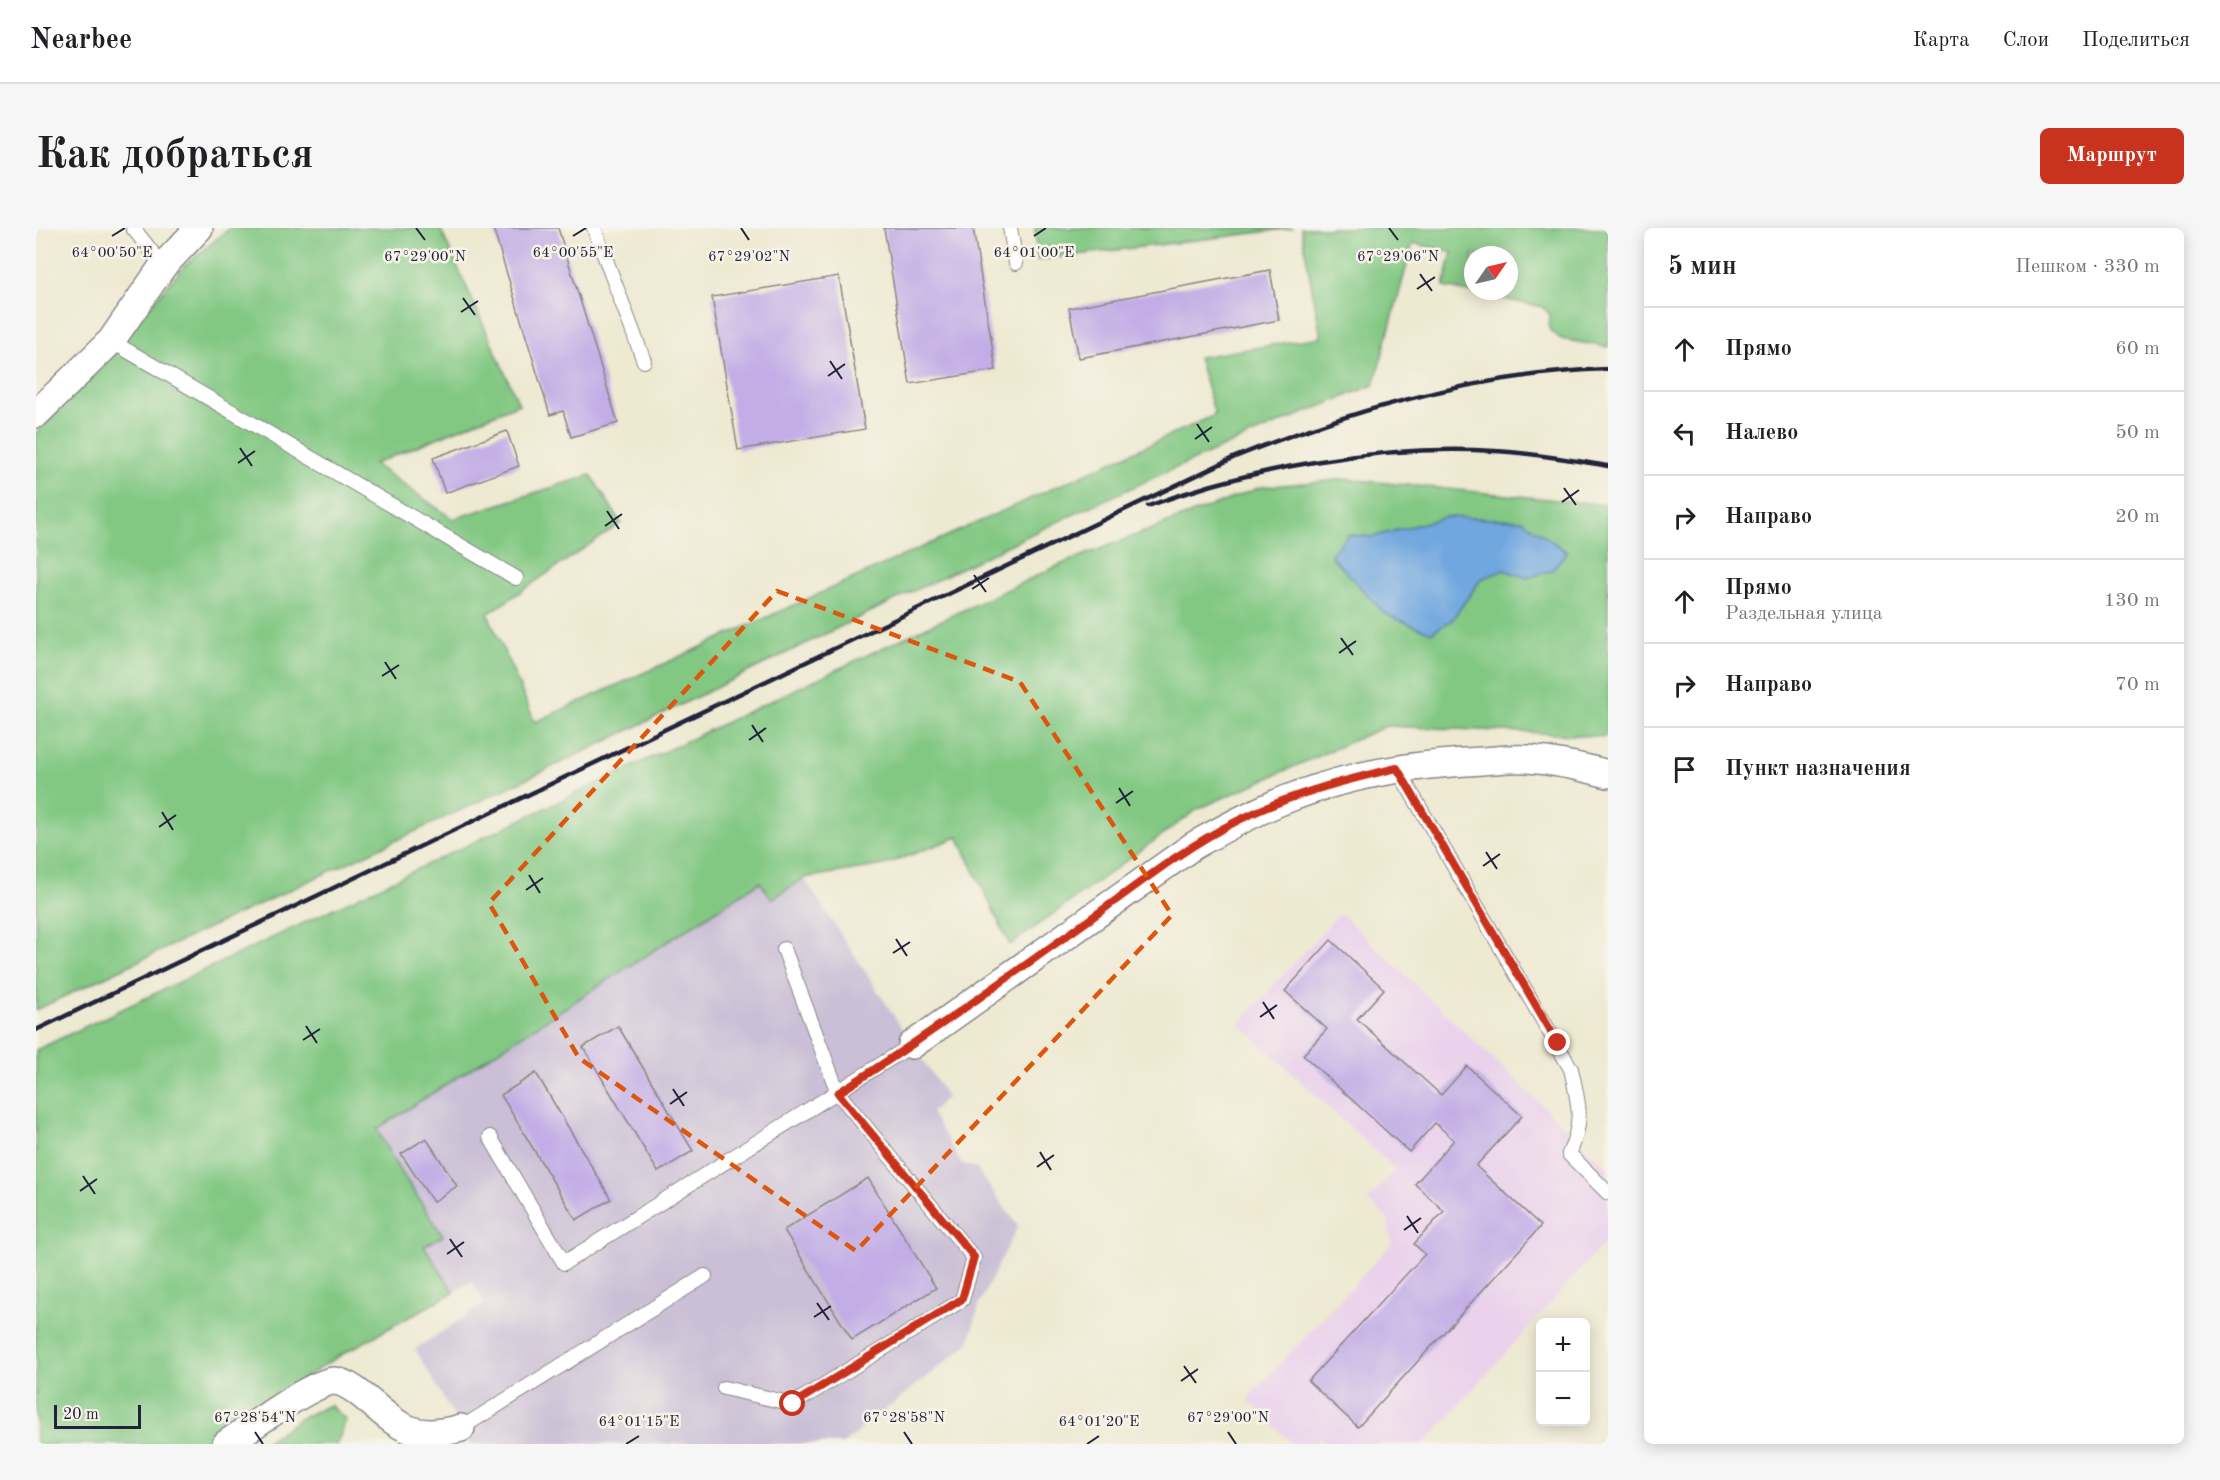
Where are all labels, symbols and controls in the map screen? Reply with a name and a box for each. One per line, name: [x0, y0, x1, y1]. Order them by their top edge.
text: Nearbee: [30, 27, 132, 55]
text: Карта: [1913, 30, 1970, 51]
text: Слои: [2003, 30, 2049, 51]
text: Поделиться: [2082, 30, 2190, 51]
button: Маршрут: [2040, 128, 2184, 184]
text: Как добраться: [36, 135, 313, 177]
text: 64°00'50"E: [72, 246, 152, 261]
text: 64°00'55"E: [533, 246, 613, 261]
text: 64°01'00"E: [994, 246, 1074, 261]
north arrow: [1464, 246, 1518, 300]
text: 67°29'00"N: [384, 250, 466, 265]
text: 67°29'02"N: [708, 250, 790, 265]
text: 67°29'06"N: [1357, 250, 1439, 265]
text: 5 мин: [1668, 254, 1737, 280]
text: Пешком · 330 m: [2015, 257, 2160, 277]
icon: ahead: [1668, 333, 1701, 366]
text: Прямо: [1725, 338, 1792, 360]
text: 60 m: [2115, 339, 2160, 359]
icon: left: [1668, 417, 1701, 450]
text: Налево: [1725, 422, 1798, 444]
text: 50 m: [2115, 423, 2160, 443]
icon: right: [1668, 501, 1701, 534]
text: Направо: [1725, 506, 1812, 528]
text: 20 m: [2115, 507, 2160, 527]
text: Прямо: [1725, 577, 1792, 599]
icon: ahead: [1668, 585, 1701, 618]
text: 130 m: [2104, 591, 2160, 611]
text: Раздельная улица: [1725, 604, 1883, 624]
icon: right: [1668, 669, 1701, 702]
text: Направо: [1725, 674, 1812, 696]
text: 70 m: [2115, 675, 2160, 695]
icon: arrive: [1668, 753, 1701, 786]
text: Пункт назначения: [1725, 758, 1911, 780]
route end: [1544, 1029, 1570, 1055]
map controls: [1536, 1318, 1590, 1426]
button: +: [1536, 1318, 1590, 1372]
button: −: [1536, 1372, 1590, 1426]
route start: [779, 1390, 805, 1416]
scale bar: [54, 1402, 141, 1430]
text: 20 m: [63, 1407, 99, 1423]
text: 67°28'54"N: [214, 1411, 296, 1426]
text: 67°28'58"N: [863, 1411, 945, 1426]
text: 67°29'00"N: [1187, 1411, 1269, 1426]
text: 64°01'15"E: [599, 1415, 679, 1430]
text: 64°01'20"E: [1059, 1415, 1139, 1430]

